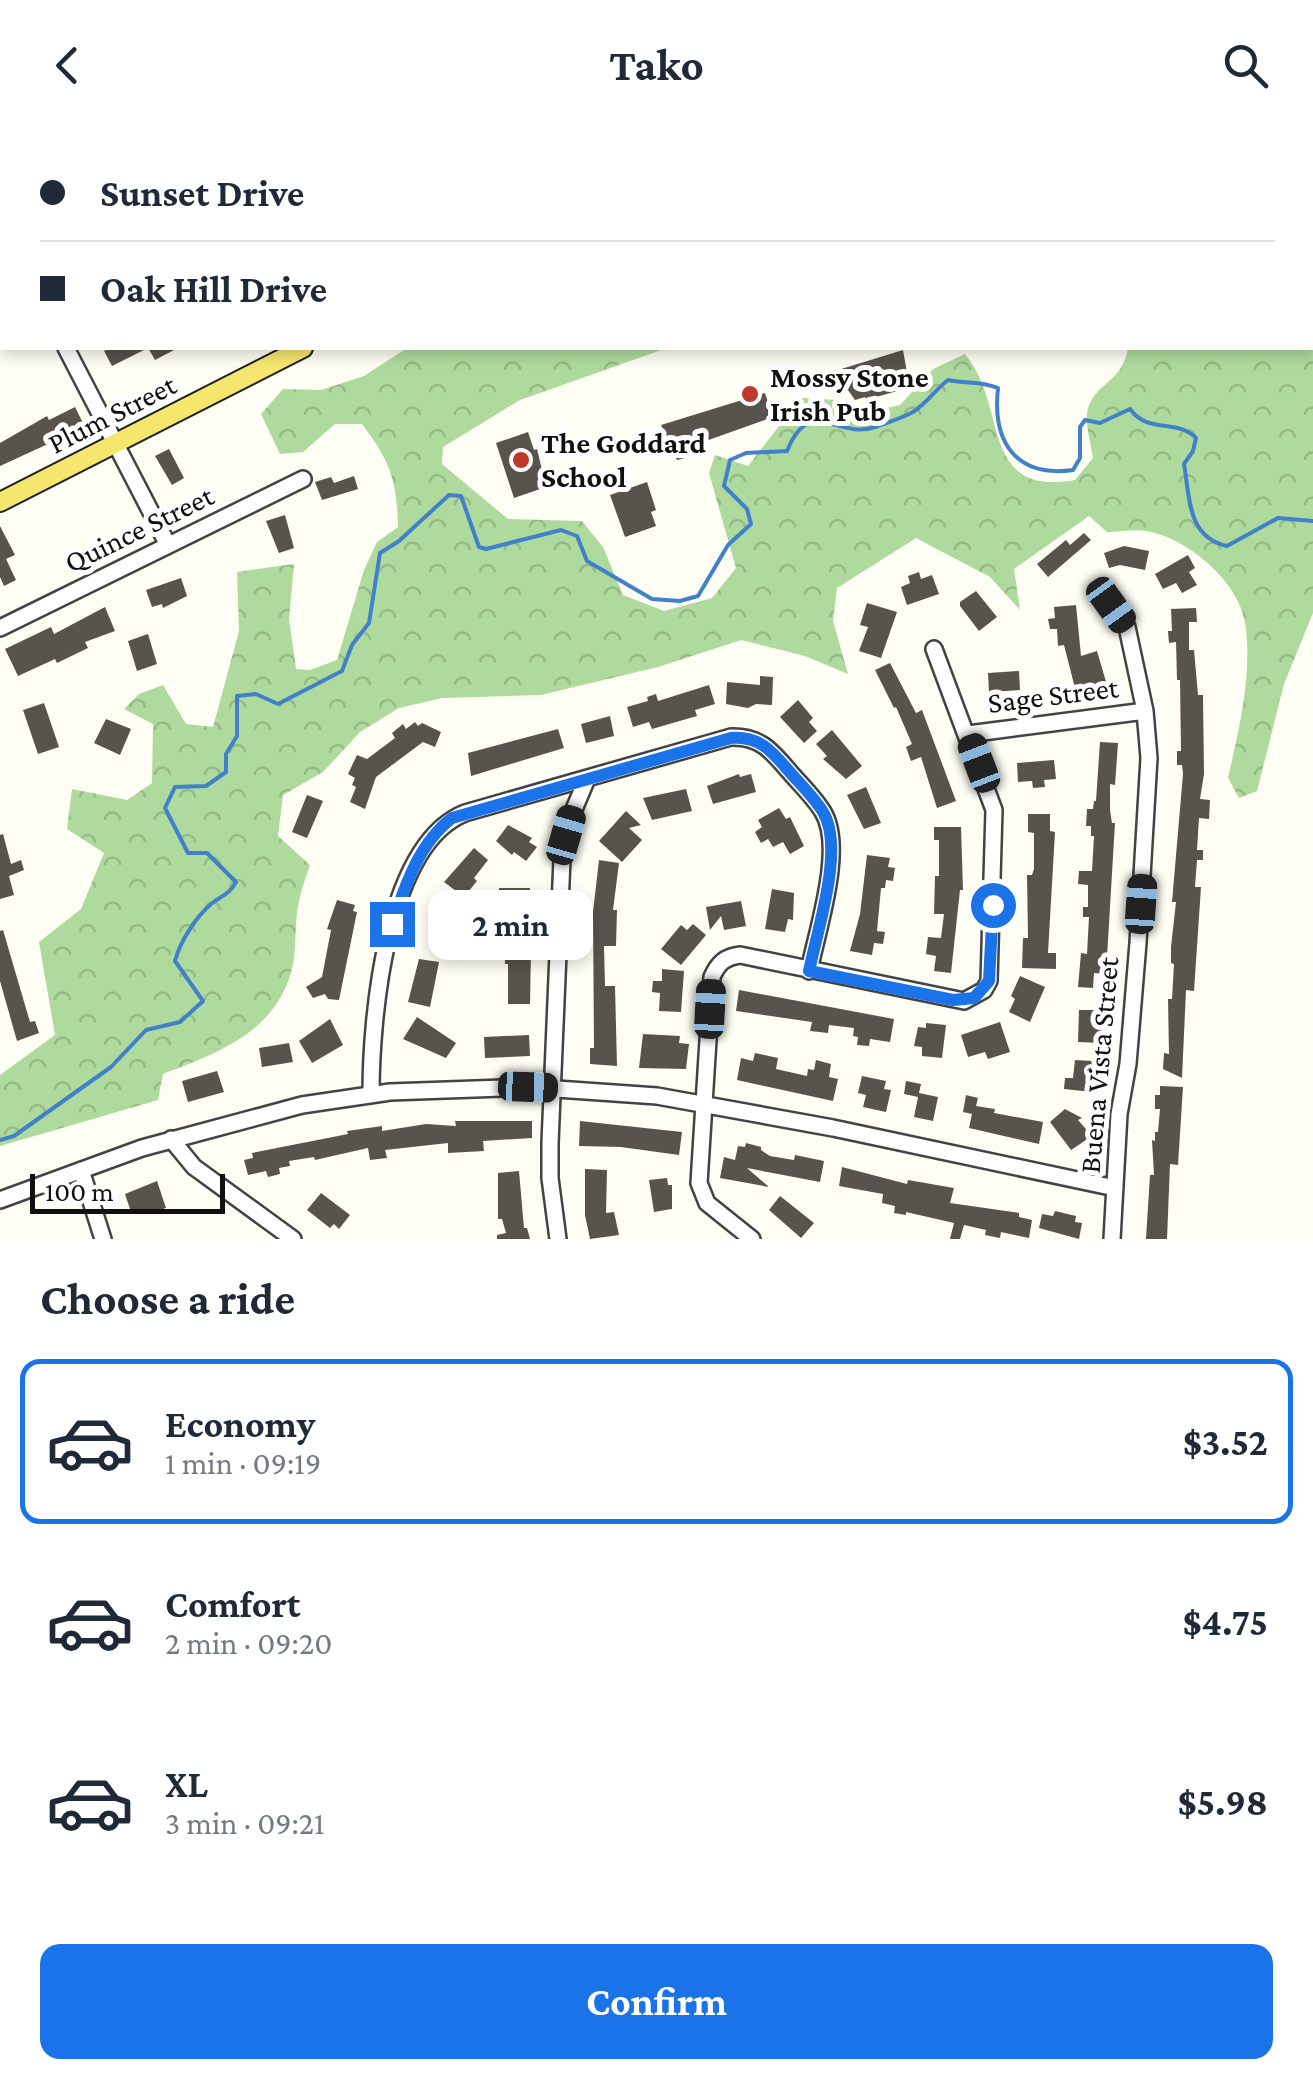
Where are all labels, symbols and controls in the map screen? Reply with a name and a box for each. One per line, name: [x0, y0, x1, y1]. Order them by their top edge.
icon: back: [40, 38, 95, 93]
icon: search: [1218, 38, 1273, 93]
text: Tako: [609, 40, 704, 90]
text: Sunset Drive: [100, 172, 305, 214]
text: Oak Hill Drive: [100, 268, 327, 310]
place label: Mossy Stone Irish Pub: [770, 360, 929, 427]
street label: Plum Street: [42, 367, 182, 460]
marker: Mossy Stone Irish Pub: [739, 383, 761, 405]
place label: The Goddard School: [541, 426, 706, 493]
marker: The Goddard School: [510, 449, 532, 471]
street label: Quince Street: [59, 478, 219, 579]
car: [1081, 572, 1141, 638]
street label: Sage Street: [986, 670, 1121, 720]
car: [954, 730, 1004, 796]
car: [543, 802, 589, 868]
car: [1124, 873, 1158, 935]
route start: [971, 883, 1016, 928]
callout: 2 min: [427, 889, 592, 959]
route end: [370, 902, 415, 947]
text: 2 min: [472, 907, 549, 943]
street label: Buena Vista Street: [1073, 954, 1124, 1174]
car: [693, 978, 727, 1040]
car: [497, 1071, 559, 1103]
scale bar: [30, 1169, 225, 1214]
text: 100 m: [45, 1176, 114, 1207]
text: Choose a ride: [40, 1274, 295, 1324]
icon: car: [45, 1397, 135, 1487]
text: Economy: [165, 1403, 315, 1445]
text: $3.52: [1183, 1421, 1268, 1463]
text: 1 min · 09:19: [165, 1445, 321, 1481]
icon: car: [45, 1577, 135, 1667]
text: Comfort: [165, 1583, 301, 1625]
text: $4.75: [1183, 1601, 1268, 1643]
text: 2 min · 09:20: [165, 1625, 332, 1661]
icon: car: [45, 1757, 135, 1847]
text: XL: [165, 1763, 208, 1805]
text: $5.98: [1177, 1781, 1268, 1823]
text: 3 min · 09:21: [165, 1805, 325, 1841]
button: Confirm: [40, 1944, 1273, 2059]

